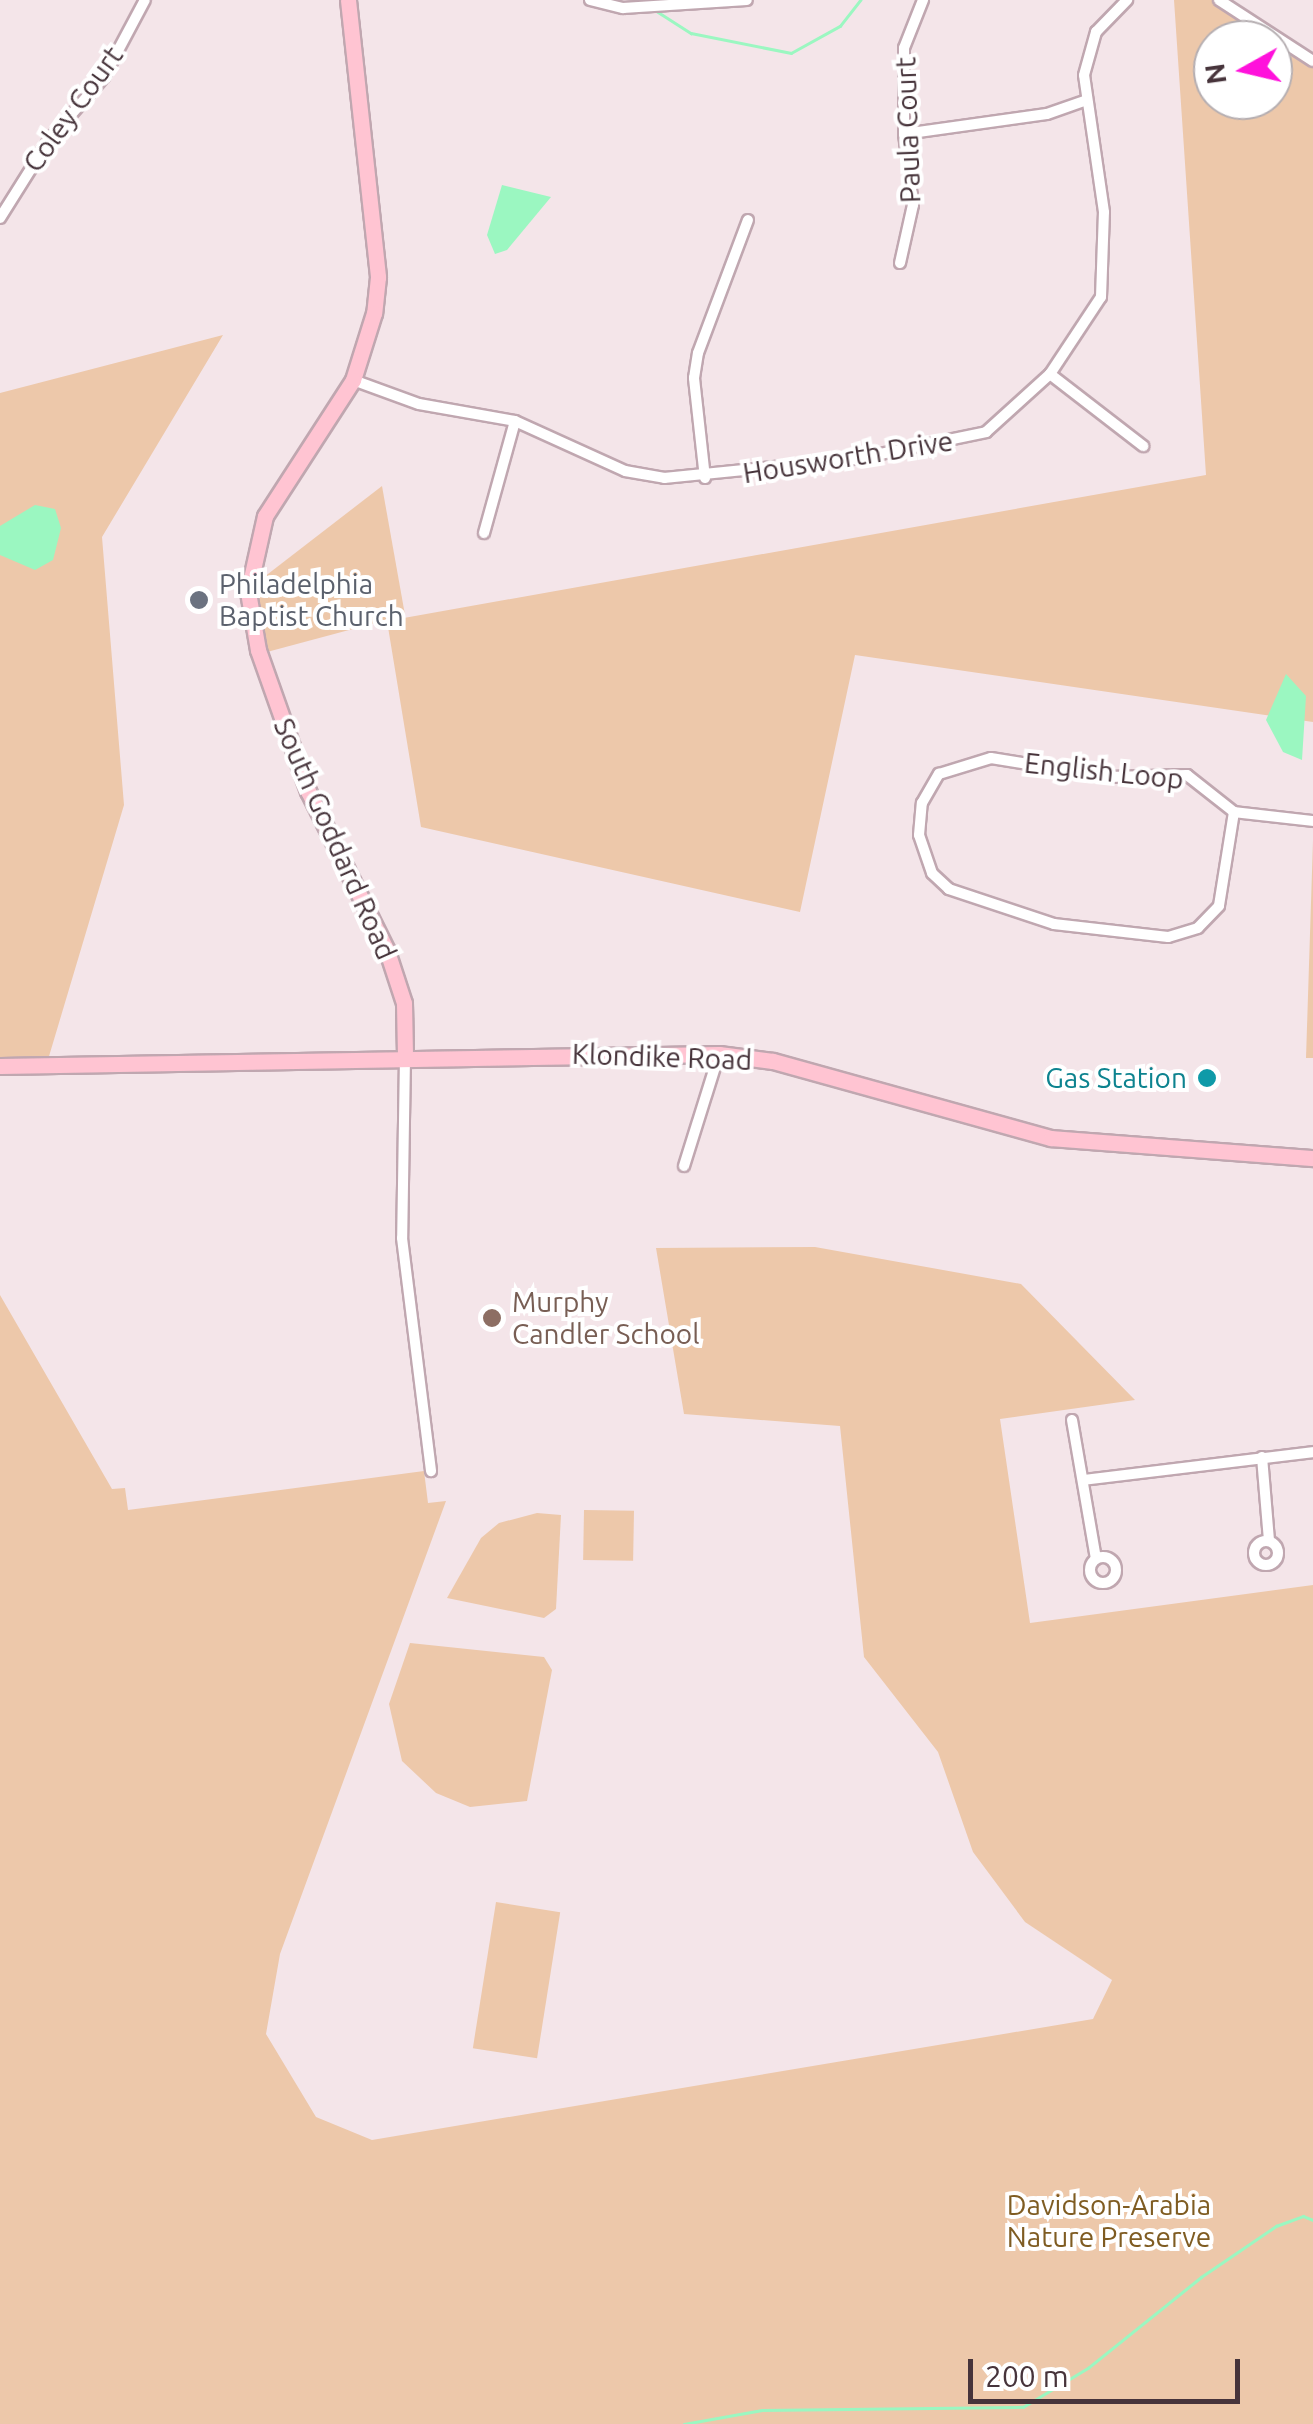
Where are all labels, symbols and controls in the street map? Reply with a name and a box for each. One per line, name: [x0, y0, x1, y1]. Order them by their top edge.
north arrow: [1193, 20, 1293, 120]
street label: Coley Court: [16, 40, 130, 178]
street label: Paula Court: [889, 56, 927, 204]
text: N: [1198, 61, 1232, 86]
street label: Housworth Drive: [741, 424, 955, 490]
place label: Philadelphia Baptist Church: [219, 567, 404, 633]
marker: Philadelphia Baptist Church: [188, 589, 210, 611]
street label: South Goddard Road: [267, 713, 403, 965]
street label: English Loop: [1023, 746, 1185, 796]
street label: Klondike Road: [571, 1037, 753, 1077]
place label: Gas Station: [1045, 1061, 1187, 1095]
marker: Gas Station: [1196, 1067, 1218, 1089]
place label: Murphy Candler School: [512, 1285, 700, 1351]
marker: Murphy Candler School: [481, 1307, 503, 1329]
park label: Davidson-Arabia Nature Preserve: [1007, 2188, 1211, 2254]
scale bar: [973, 2339, 1246, 2401]
text: 200 m: [985, 2359, 1069, 2393]

